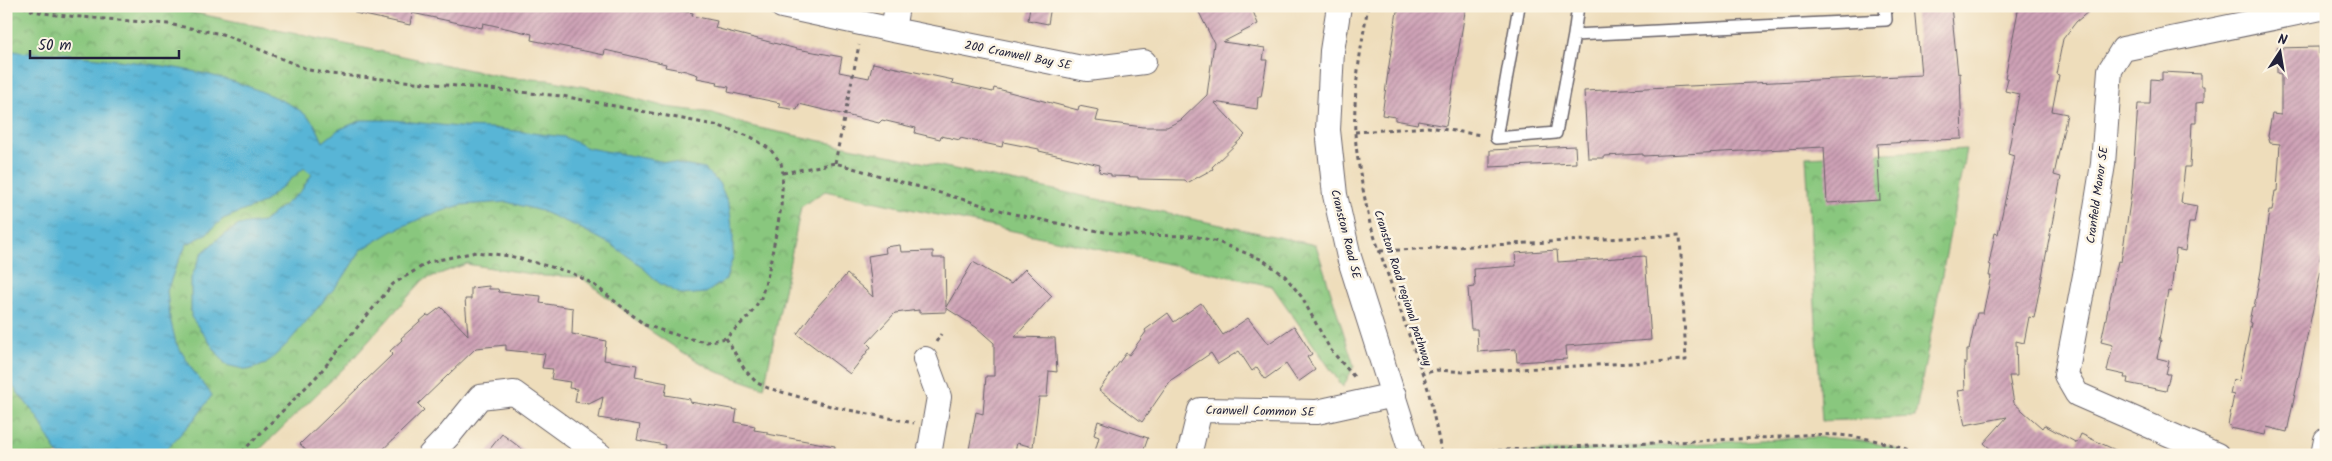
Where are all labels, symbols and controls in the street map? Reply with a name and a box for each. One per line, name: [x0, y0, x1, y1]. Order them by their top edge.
scale bar: [30, 28, 179, 60]
north arrow: [2254, 28, 2304, 78]
text: N: [2276, 29, 2289, 52]
text: 50 m: [38, 34, 72, 58]
street label: 200 Cranwell Bay SE: [963, 36, 1074, 75]
street label: Cranfield Manor SE: [2081, 144, 2114, 245]
street label: Cranston Road SE: [1325, 187, 1366, 282]
street label: Cranston Road regional pathway: [1368, 208, 1437, 369]
street label: Cranwell Common SE: [1205, 401, 1316, 422]

